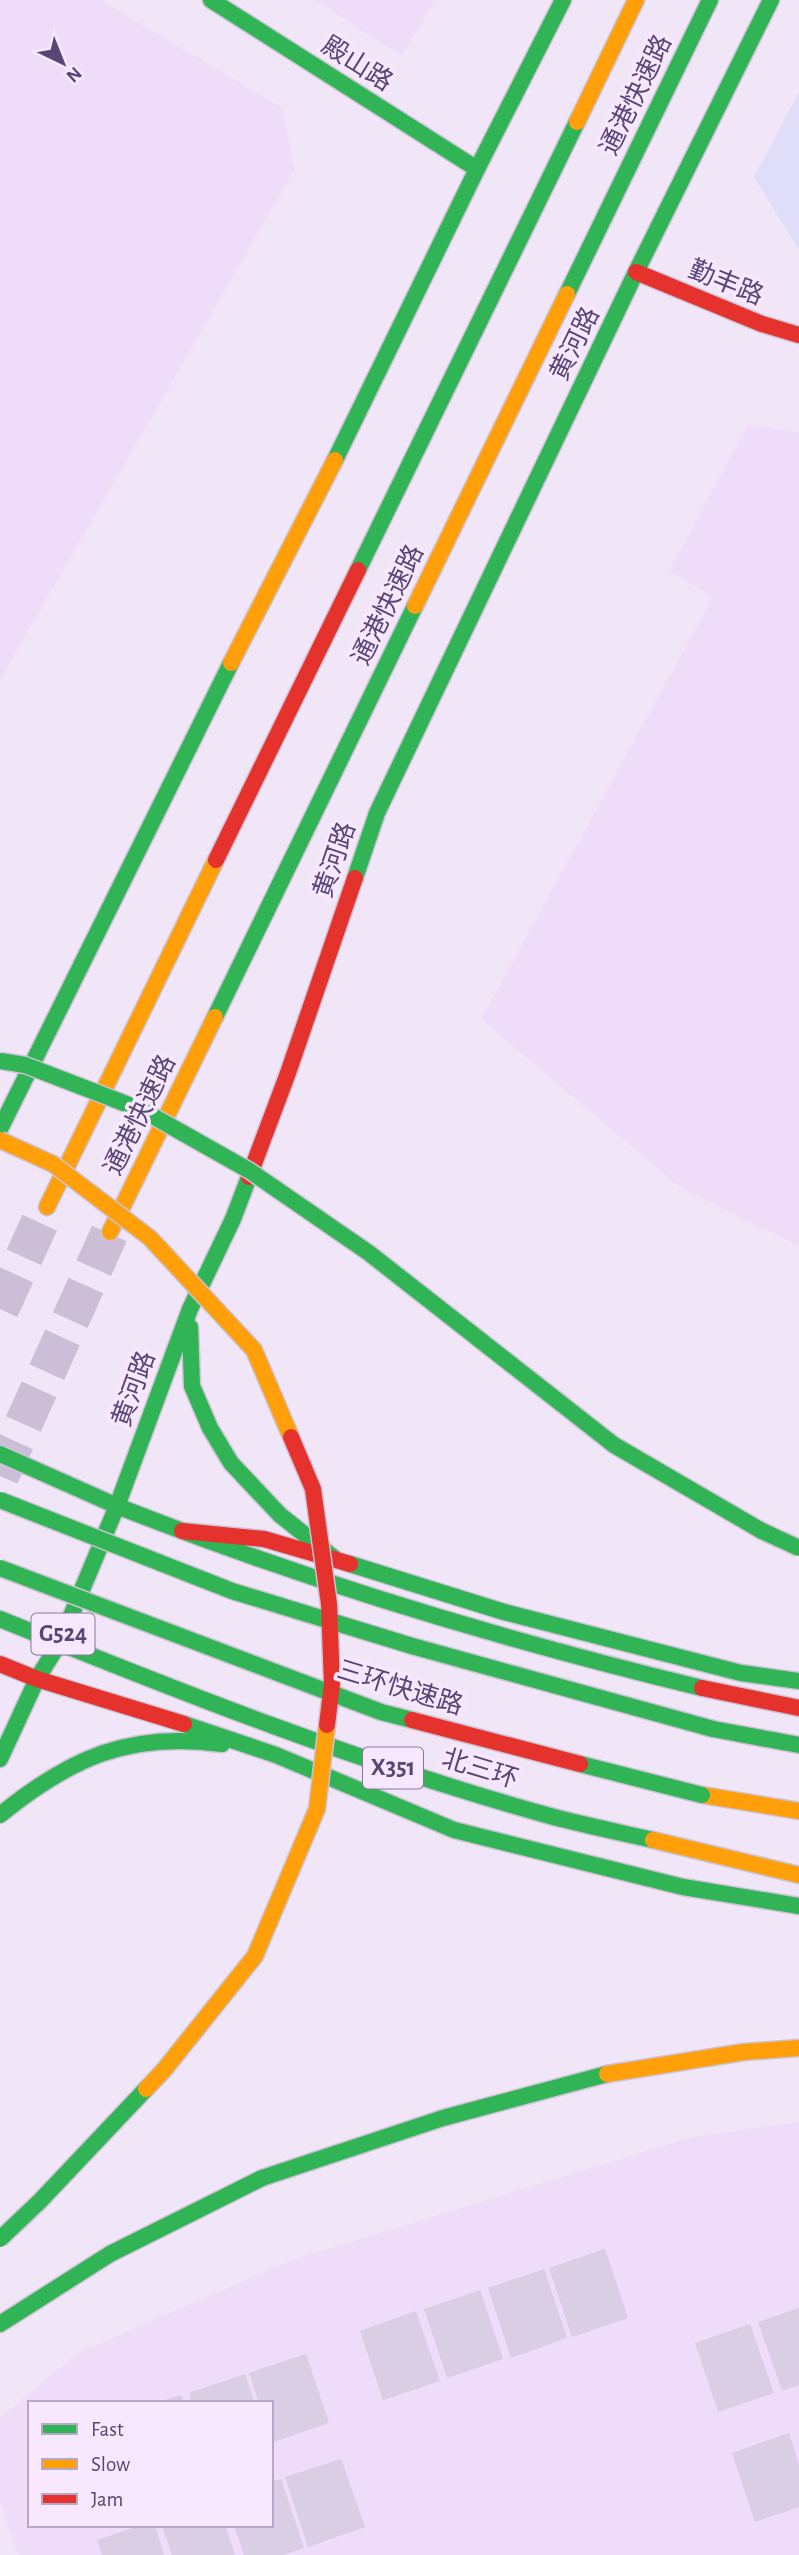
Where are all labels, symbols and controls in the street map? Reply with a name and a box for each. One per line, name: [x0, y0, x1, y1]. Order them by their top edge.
north arrow: [28, 28, 98, 98]
street label: 通港快速路: [595, 30, 676, 159]
street label: 殿山路: [317, 31, 397, 96]
text: N: [62, 63, 85, 86]
street label: 勤丰路: [685, 255, 767, 310]
street label: 黄河路: [544, 302, 604, 385]
street label: 通港快速路: [347, 540, 428, 669]
street label: 黄河路: [308, 818, 360, 901]
street label: 通港快速路: [99, 1050, 180, 1179]
street label: 黄河路: [107, 1347, 160, 1430]
road number: G524: [32, 1614, 94, 1654]
street label: 三环快速路: [334, 1656, 466, 1719]
street label: 北三环: [439, 1744, 521, 1793]
road number: X351: [363, 1748, 423, 1788]
legend: [28, 2401, 273, 2527]
text: Fast: [91, 2419, 124, 2440]
text: Slow: [91, 2454, 130, 2475]
text: Jam: [91, 2489, 123, 2510]

